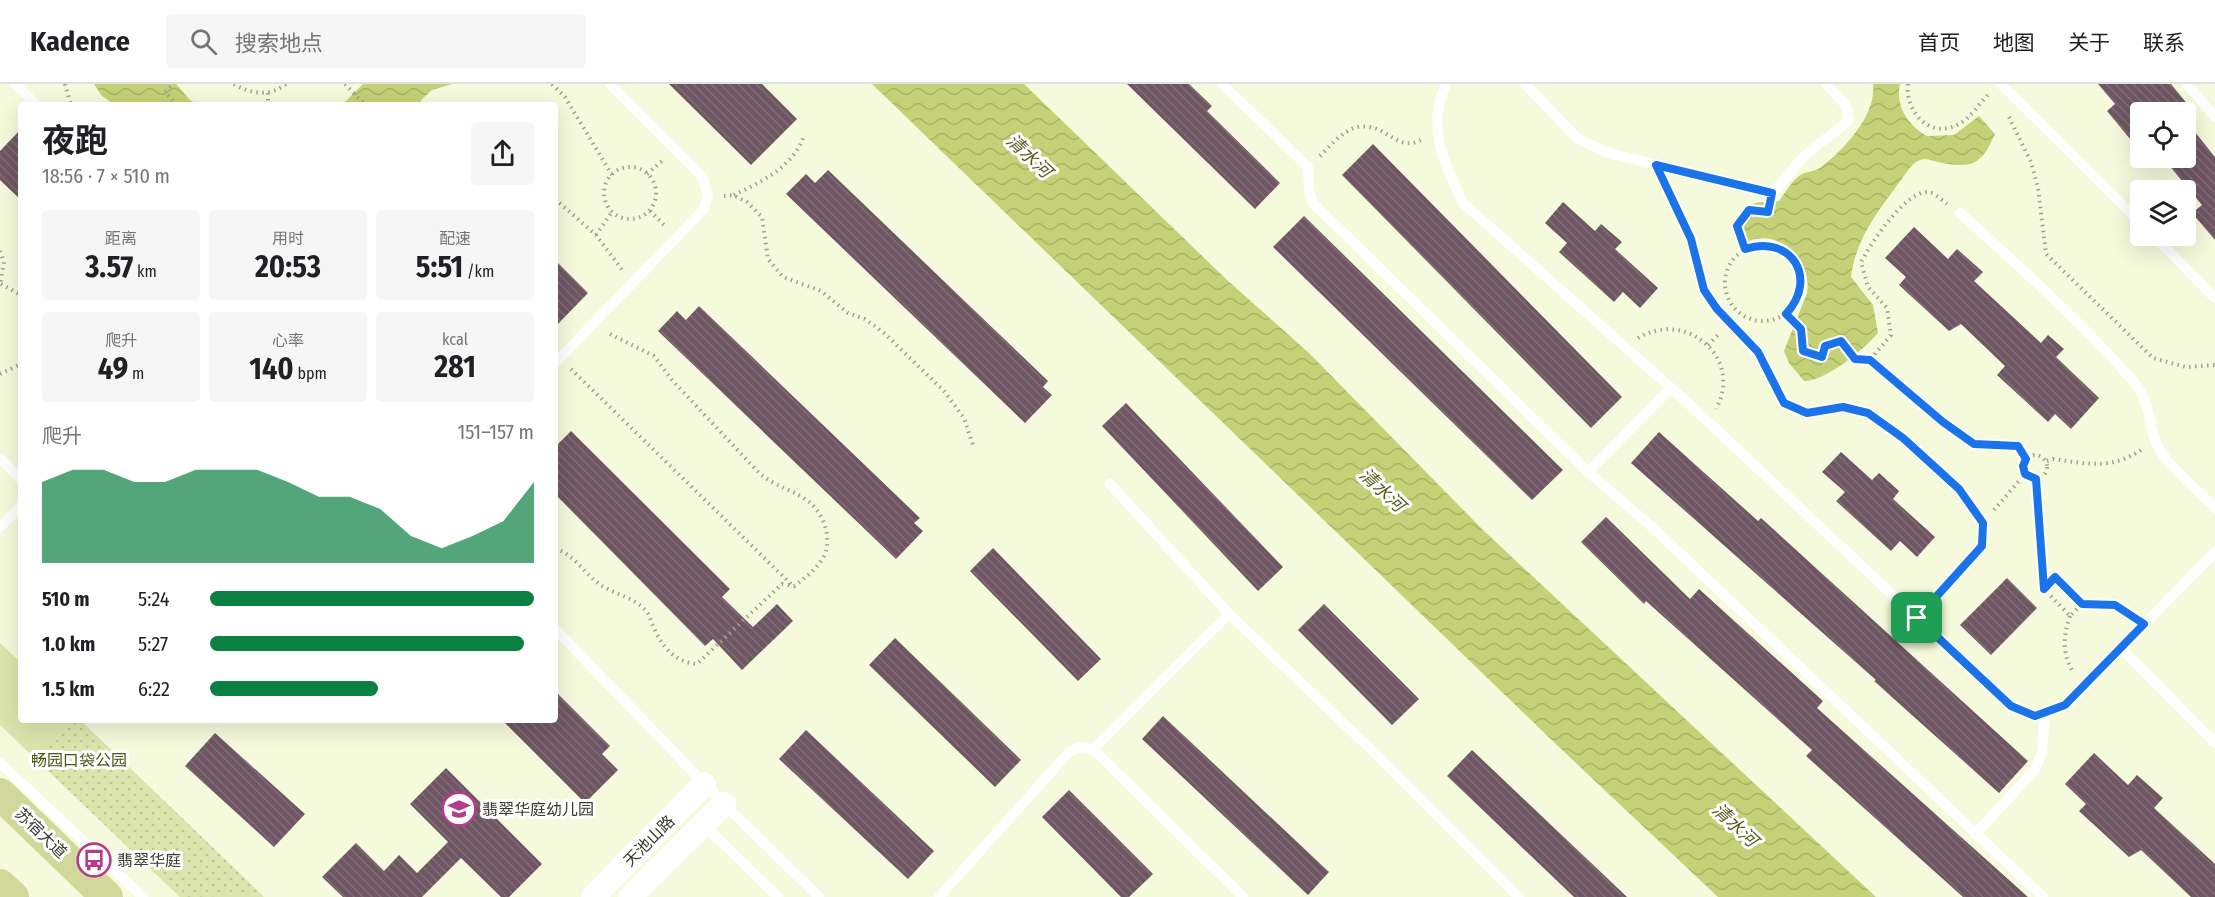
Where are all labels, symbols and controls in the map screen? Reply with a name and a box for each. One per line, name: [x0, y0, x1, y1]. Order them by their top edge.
search box: [166, 14, 586, 68]
text: Kadence: [30, 25, 130, 58]
icon: search: [187, 25, 220, 58]
text: 搜索地点: [235, 30, 323, 57]
text: 首页: [1918, 30, 1960, 56]
text: 地图: [1993, 30, 2035, 56]
text: 关于: [2068, 30, 2110, 56]
text: 联系: [2143, 30, 2185, 56]
map controls: [2130, 102, 2196, 246]
button: locate: [2130, 102, 2196, 168]
text: 夜跑: [42, 121, 108, 161]
button: share: [471, 122, 534, 185]
water label: 清水河: [1002, 130, 1058, 185]
text: 18:56 · 7 × 510 m: [42, 164, 170, 188]
button: layers: [2130, 180, 2196, 246]
text: 距离: [105, 229, 137, 248]
text: 用时: [272, 229, 304, 248]
text: 配速: [439, 229, 471, 248]
text: 3.57: [85, 249, 133, 285]
text: 20:53: [255, 249, 321, 285]
text: 5:51: [416, 249, 463, 285]
text: km: [133, 262, 157, 281]
text: /km: [463, 262, 494, 281]
text: kcal: [442, 330, 468, 349]
text: 爬升: [105, 331, 137, 350]
text: 心率: [272, 331, 304, 350]
text: 281: [434, 349, 476, 385]
text: 49: [98, 351, 128, 387]
text: 140: [249, 351, 294, 387]
text: m: [128, 364, 144, 383]
text: bpm: [294, 364, 327, 383]
text: 151–157 m: [457, 420, 534, 444]
text: 爬升: [42, 424, 82, 448]
water label: 清水河: [1355, 464, 1411, 519]
text: 510 m: [42, 587, 90, 611]
text: 5:24: [138, 587, 170, 611]
pin: [1891, 592, 1942, 643]
icon: arrive: [1900, 601, 1933, 634]
text: 1.0 km: [42, 632, 95, 656]
text: 5:27: [138, 632, 168, 656]
text: 1.5 km: [42, 677, 95, 701]
text: 6:22: [138, 677, 170, 701]
park label: 畅园口袋公园: [31, 751, 127, 770]
school or university icon: 翡翠华庭幼儿园: [441, 791, 477, 827]
water label: 清水河: [1708, 799, 1764, 854]
place label: 翡翠华庭幼儿园: [482, 800, 594, 819]
street label: 苏宿大道: [11, 804, 71, 862]
street label: 天池山路: [620, 812, 678, 870]
bus stop icon: 翡翠华庭: [76, 842, 112, 878]
place label: 翡翠华庭: [117, 851, 181, 870]

